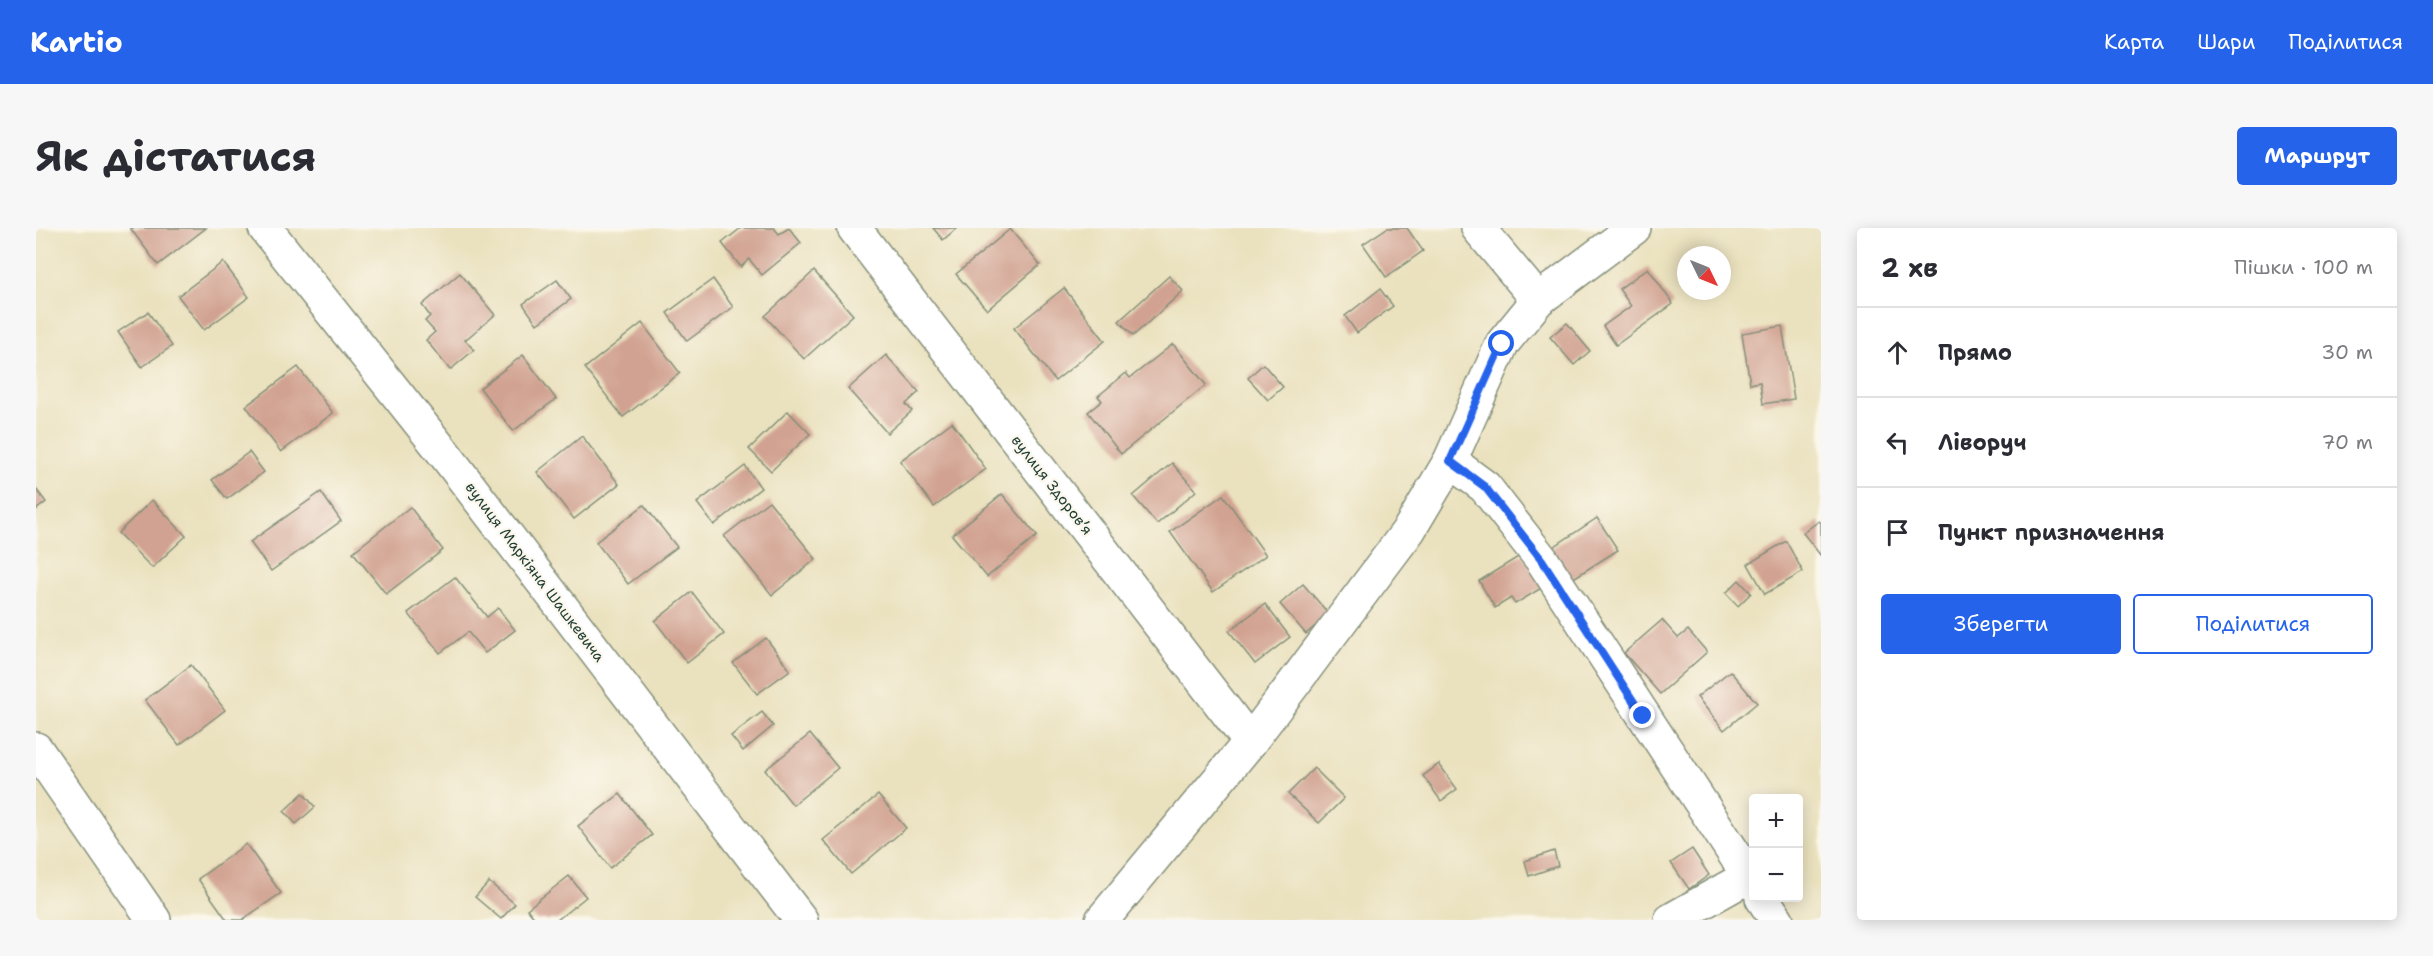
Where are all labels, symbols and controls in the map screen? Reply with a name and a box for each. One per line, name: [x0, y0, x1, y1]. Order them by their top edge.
text: Kartio: [30, 23, 123, 61]
text: Карта: [2104, 28, 2164, 56]
text: Шари: [2197, 28, 2255, 56]
text: Поділитися: [2288, 28, 2403, 56]
button: Маршрут: [2237, 127, 2397, 185]
text: Як дістатися: [36, 128, 316, 184]
north arrow: [1677, 246, 1731, 300]
text: 2 хв: [1881, 250, 1938, 285]
text: Пішки · 100 m: [2234, 254, 2373, 280]
route start: [1488, 330, 1514, 356]
icon: ahead: [1881, 336, 1914, 369]
text: Прямо: [1938, 338, 2012, 367]
text: 30 m: [2321, 339, 2373, 365]
icon: left: [1881, 426, 1914, 459]
text: Ліворуч: [1938, 428, 2026, 457]
text: 70 m: [2321, 429, 2373, 455]
street label: вулиця Здоровʼя: [1007, 431, 1097, 539]
street label: вулиця Маркіяна Шашкевича: [461, 478, 610, 667]
icon: arrive: [1881, 516, 1914, 549]
text: Пункт призначення: [1938, 518, 2165, 547]
button: Зберегти: [1881, 594, 2121, 654]
button: Поділитися: [2133, 594, 2373, 654]
route end: [1629, 702, 1655, 728]
map controls: [1749, 794, 1803, 902]
button: +: [1749, 794, 1803, 848]
button: −: [1749, 848, 1803, 902]

